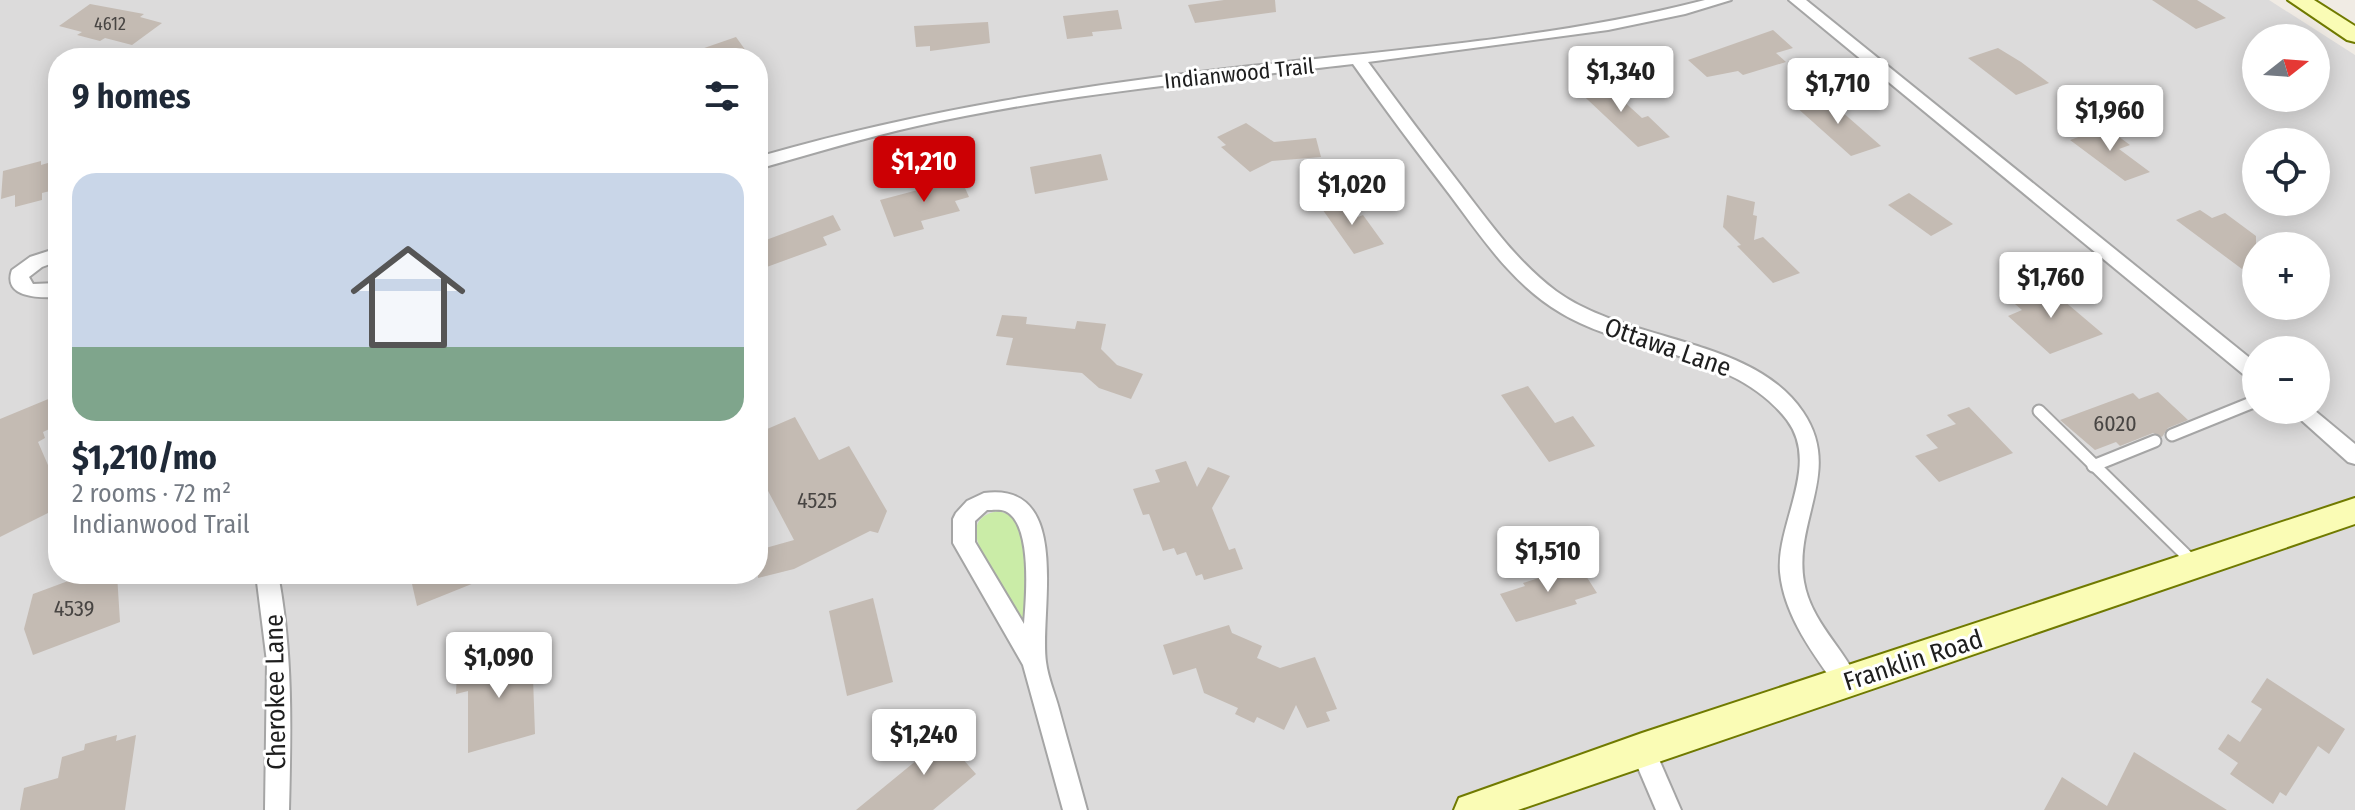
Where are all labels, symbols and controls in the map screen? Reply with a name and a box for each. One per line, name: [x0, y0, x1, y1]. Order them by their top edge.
house number: 4612: [94, 13, 126, 35]
north arrow: [2242, 24, 2330, 112]
map controls: [2242, 24, 2330, 424]
pin: $1,340: [1556, 46, 1686, 114]
street label: Indianwood Trail: [1163, 52, 1315, 95]
text: $1,340: [1586, 56, 1656, 87]
pin: $1,710: [1773, 58, 1903, 126]
text: $1,710: [1805, 68, 1871, 99]
icon: filters: [700, 74, 744, 118]
text: 9 homes: [72, 76, 191, 117]
pin: $1,960: [2045, 85, 2175, 153]
text: $1,960: [2075, 95, 2145, 126]
button: locate: [2242, 128, 2330, 216]
pin: $1,210: [859, 136, 989, 204]
text: $1,210: [891, 146, 957, 177]
pin: $1,020: [1287, 159, 1417, 227]
text: $1,020: [1318, 169, 1386, 200]
icon: home: [336, 225, 480, 369]
button: +: [2242, 232, 2330, 320]
pin: $1,760: [1986, 252, 2116, 320]
text: $1,760: [2017, 262, 2085, 293]
street label: Ottawa Lane: [1600, 311, 1735, 384]
button: −: [2242, 336, 2330, 424]
house number: 6020: [2093, 410, 2137, 437]
text: $1,210/mo: [72, 437, 217, 478]
text: 2 rooms · 72 m²: [72, 478, 231, 509]
house number: 4525: [797, 487, 837, 514]
text: Indianwood Trail: [72, 509, 250, 540]
pin: $1,510: [1483, 526, 1613, 594]
text: $1,510: [1515, 536, 1581, 567]
house number: 4539: [54, 595, 94, 622]
street label: Cherokee Lane: [259, 614, 292, 770]
street label: Franklin Road: [1840, 623, 1987, 698]
pin: $1,090: [434, 632, 564, 700]
text: $1,090: [464, 642, 534, 673]
pin: $1,240: [859, 709, 989, 777]
text: $1,240: [890, 719, 958, 750]

